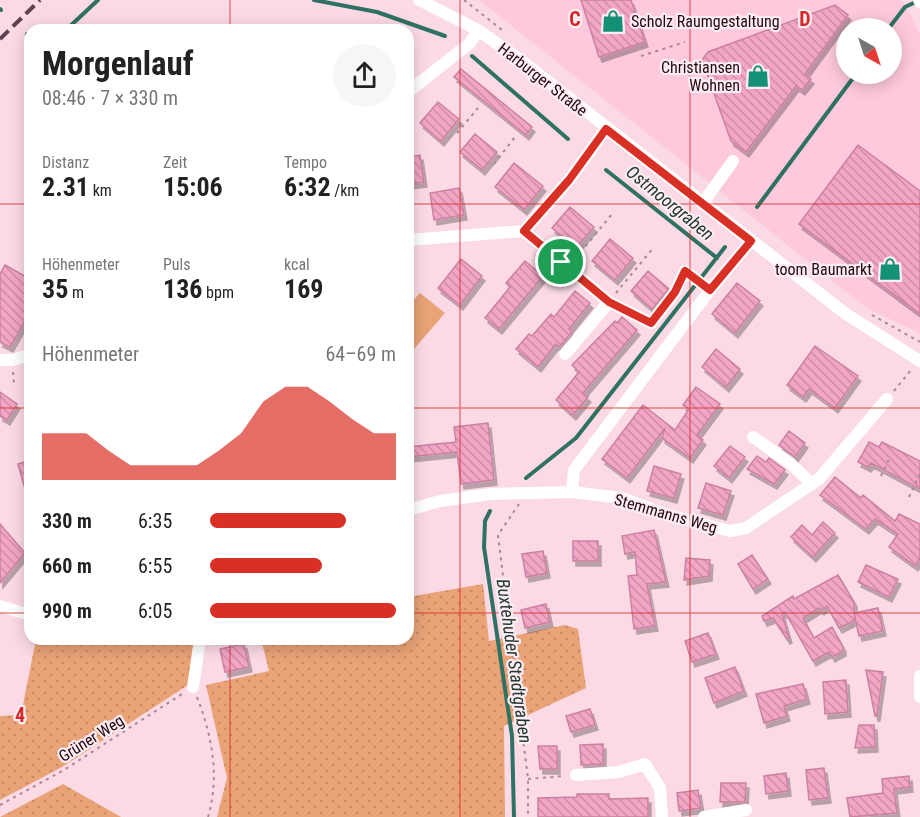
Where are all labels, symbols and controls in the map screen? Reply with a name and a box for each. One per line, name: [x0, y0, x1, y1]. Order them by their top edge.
text: C: [569, 7, 581, 31]
text: D: [799, 7, 811, 31]
shop icon: Scholz Raumgestaltung: [600, 8, 626, 34]
place label: Scholz Raumgestaltung: [631, 12, 780, 31]
north arrow: [836, 18, 902, 84]
map controls: [836, 18, 902, 84]
street label: Harburger Straße: [494, 39, 591, 120]
text: Morgenlauf: [42, 44, 194, 83]
button: share: [333, 44, 396, 107]
place label: Christiansen Wohnen: [661, 58, 740, 95]
shop icon: Christiansen Wohnen: [745, 63, 771, 89]
text: 08:46 · 7 × 330 m: [42, 86, 178, 110]
text: Distanz: [42, 153, 89, 172]
text: Zeit: [163, 153, 187, 172]
text: Tempo: [284, 153, 327, 172]
water label: Ostmoorgraben: [622, 161, 718, 244]
text: 2.31: [42, 172, 89, 202]
text: 15:06: [163, 172, 223, 202]
text: 6:32: [284, 172, 331, 202]
text: km: [89, 181, 112, 200]
text: /km: [331, 181, 359, 200]
pin: [535, 236, 586, 287]
icon: arrive: [544, 245, 577, 278]
text: Höhenmeter: [42, 255, 120, 274]
text: Puls: [163, 255, 191, 274]
text: kcal: [284, 255, 310, 274]
shop icon: toom Baumarkt: [877, 256, 903, 282]
place label: toom Baumarkt: [775, 260, 872, 279]
text: 35: [42, 274, 68, 304]
text: 136: [163, 274, 202, 304]
text: 169: [284, 274, 323, 304]
text: m: [68, 283, 84, 302]
text: bpm: [202, 283, 234, 302]
text: Höhenmeter: [42, 342, 139, 366]
text: 64–69 m: [325, 342, 396, 366]
street label: Stemmanns Weg: [612, 490, 719, 537]
text: 330 m: [42, 509, 92, 533]
text: 6:35: [138, 509, 172, 533]
text: 660 m: [42, 554, 92, 578]
text: 6:55: [138, 554, 172, 578]
water label: Buxtehuder Stadtgraben: [493, 577, 536, 744]
text: 990 m: [42, 599, 92, 623]
text: 6:05: [138, 599, 172, 623]
text: 4: [15, 703, 25, 727]
street label: Grüner Weg: [55, 711, 127, 766]

